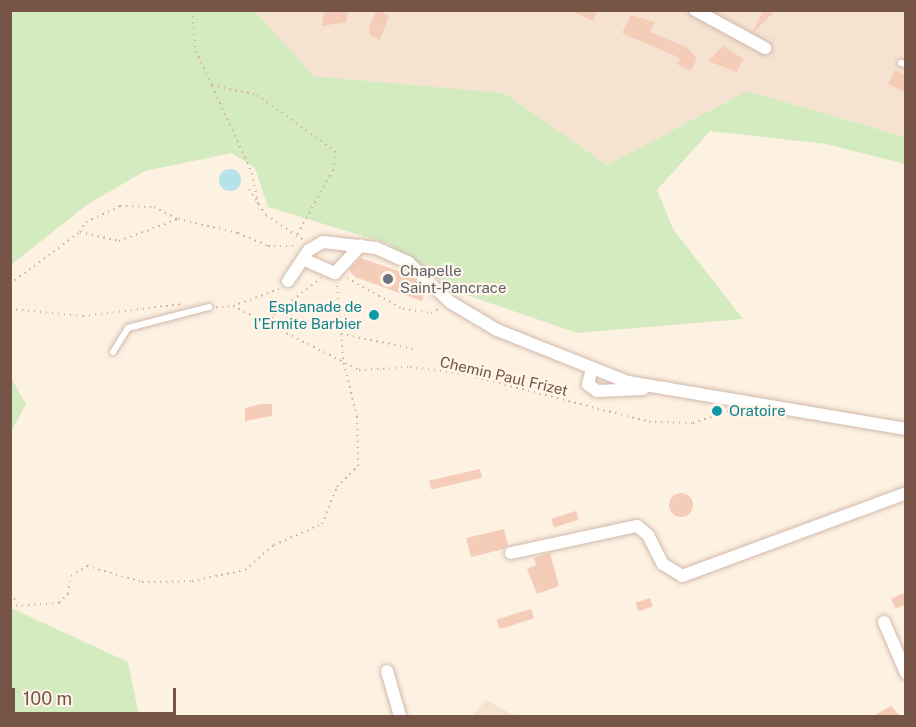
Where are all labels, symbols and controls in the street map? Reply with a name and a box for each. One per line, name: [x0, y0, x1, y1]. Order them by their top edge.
place label: Chapelle Saint-Pancrace: [400, 261, 506, 296]
marker: Chapelle Saint-Pancrace: [381, 272, 395, 286]
place label: Esplanade de l'Ermite Barbier: [254, 297, 362, 332]
marker: Esplanade de l'Ermite Barbier: [367, 308, 381, 322]
street label: Chemin Paul Frizet: [438, 353, 570, 399]
place label: Oratoire: [729, 402, 786, 420]
marker: Oratoire: [710, 404, 724, 418]
scale bar: [15, 676, 178, 714]
text: 100 m: [23, 688, 72, 709]

